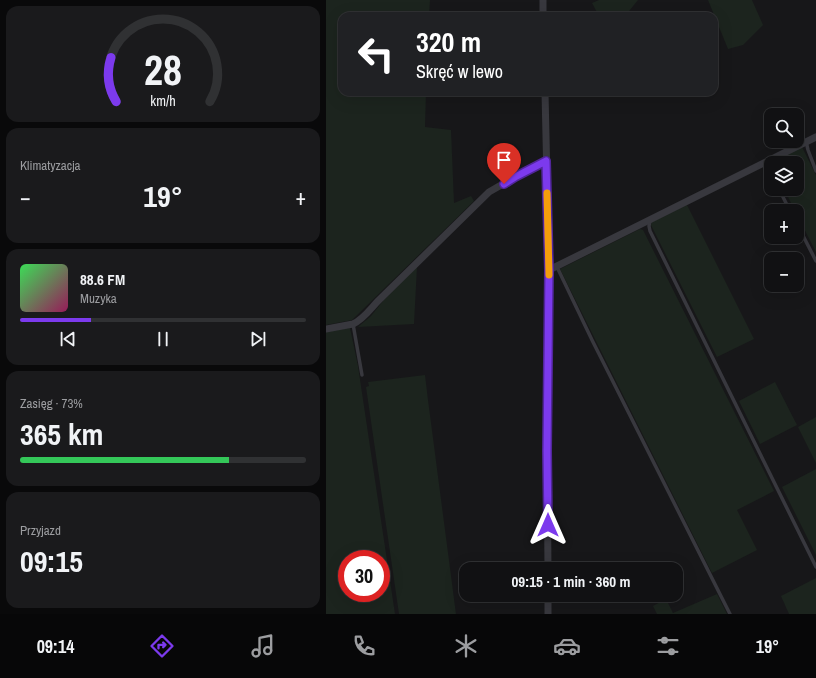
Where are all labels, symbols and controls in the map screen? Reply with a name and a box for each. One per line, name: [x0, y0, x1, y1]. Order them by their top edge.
text: 320 m: [416, 23, 481, 61]
icon: left: [350, 28, 402, 80]
text: 28: [144, 42, 182, 98]
text: Skręć w lewo: [416, 59, 503, 84]
text: km/h: [150, 90, 176, 109]
map controls: [764, 108, 804, 292]
button: search: [764, 108, 804, 148]
pin: [487, 143, 521, 184]
icon: arrive: [493, 149, 515, 171]
button: layers: [764, 156, 804, 196]
text: Klimatyzacja: [20, 157, 80, 174]
text: 19°: [143, 176, 183, 216]
text: −: [20, 182, 31, 212]
text: +: [295, 182, 306, 212]
button: +: [764, 204, 804, 244]
button: −: [764, 252, 804, 292]
text: 88.6 FM: [80, 269, 125, 290]
text: Muzyka: [80, 290, 117, 307]
icon: previous: [57, 328, 79, 350]
icon: pause: [152, 328, 174, 350]
icon: next: [247, 328, 269, 350]
text: Zasięg · 73%: [20, 395, 83, 412]
text: 365 km: [20, 414, 103, 454]
position arrow: [527, 504, 569, 546]
text: Przyjazd: [20, 522, 61, 539]
text: 09:15: [20, 541, 83, 581]
speed limit sign: 30: [338, 550, 390, 602]
text: 09:15 · 1 min · 360 m: [512, 571, 630, 592]
icon: directions: [148, 632, 176, 660]
icon: music: [249, 632, 277, 660]
icon: phone: [350, 632, 378, 660]
icon: climate: [452, 632, 480, 660]
icon: car: [553, 632, 581, 660]
icon: filters: [654, 632, 682, 660]
text: 09:14: [37, 634, 74, 659]
text: 19°: [756, 634, 779, 659]

